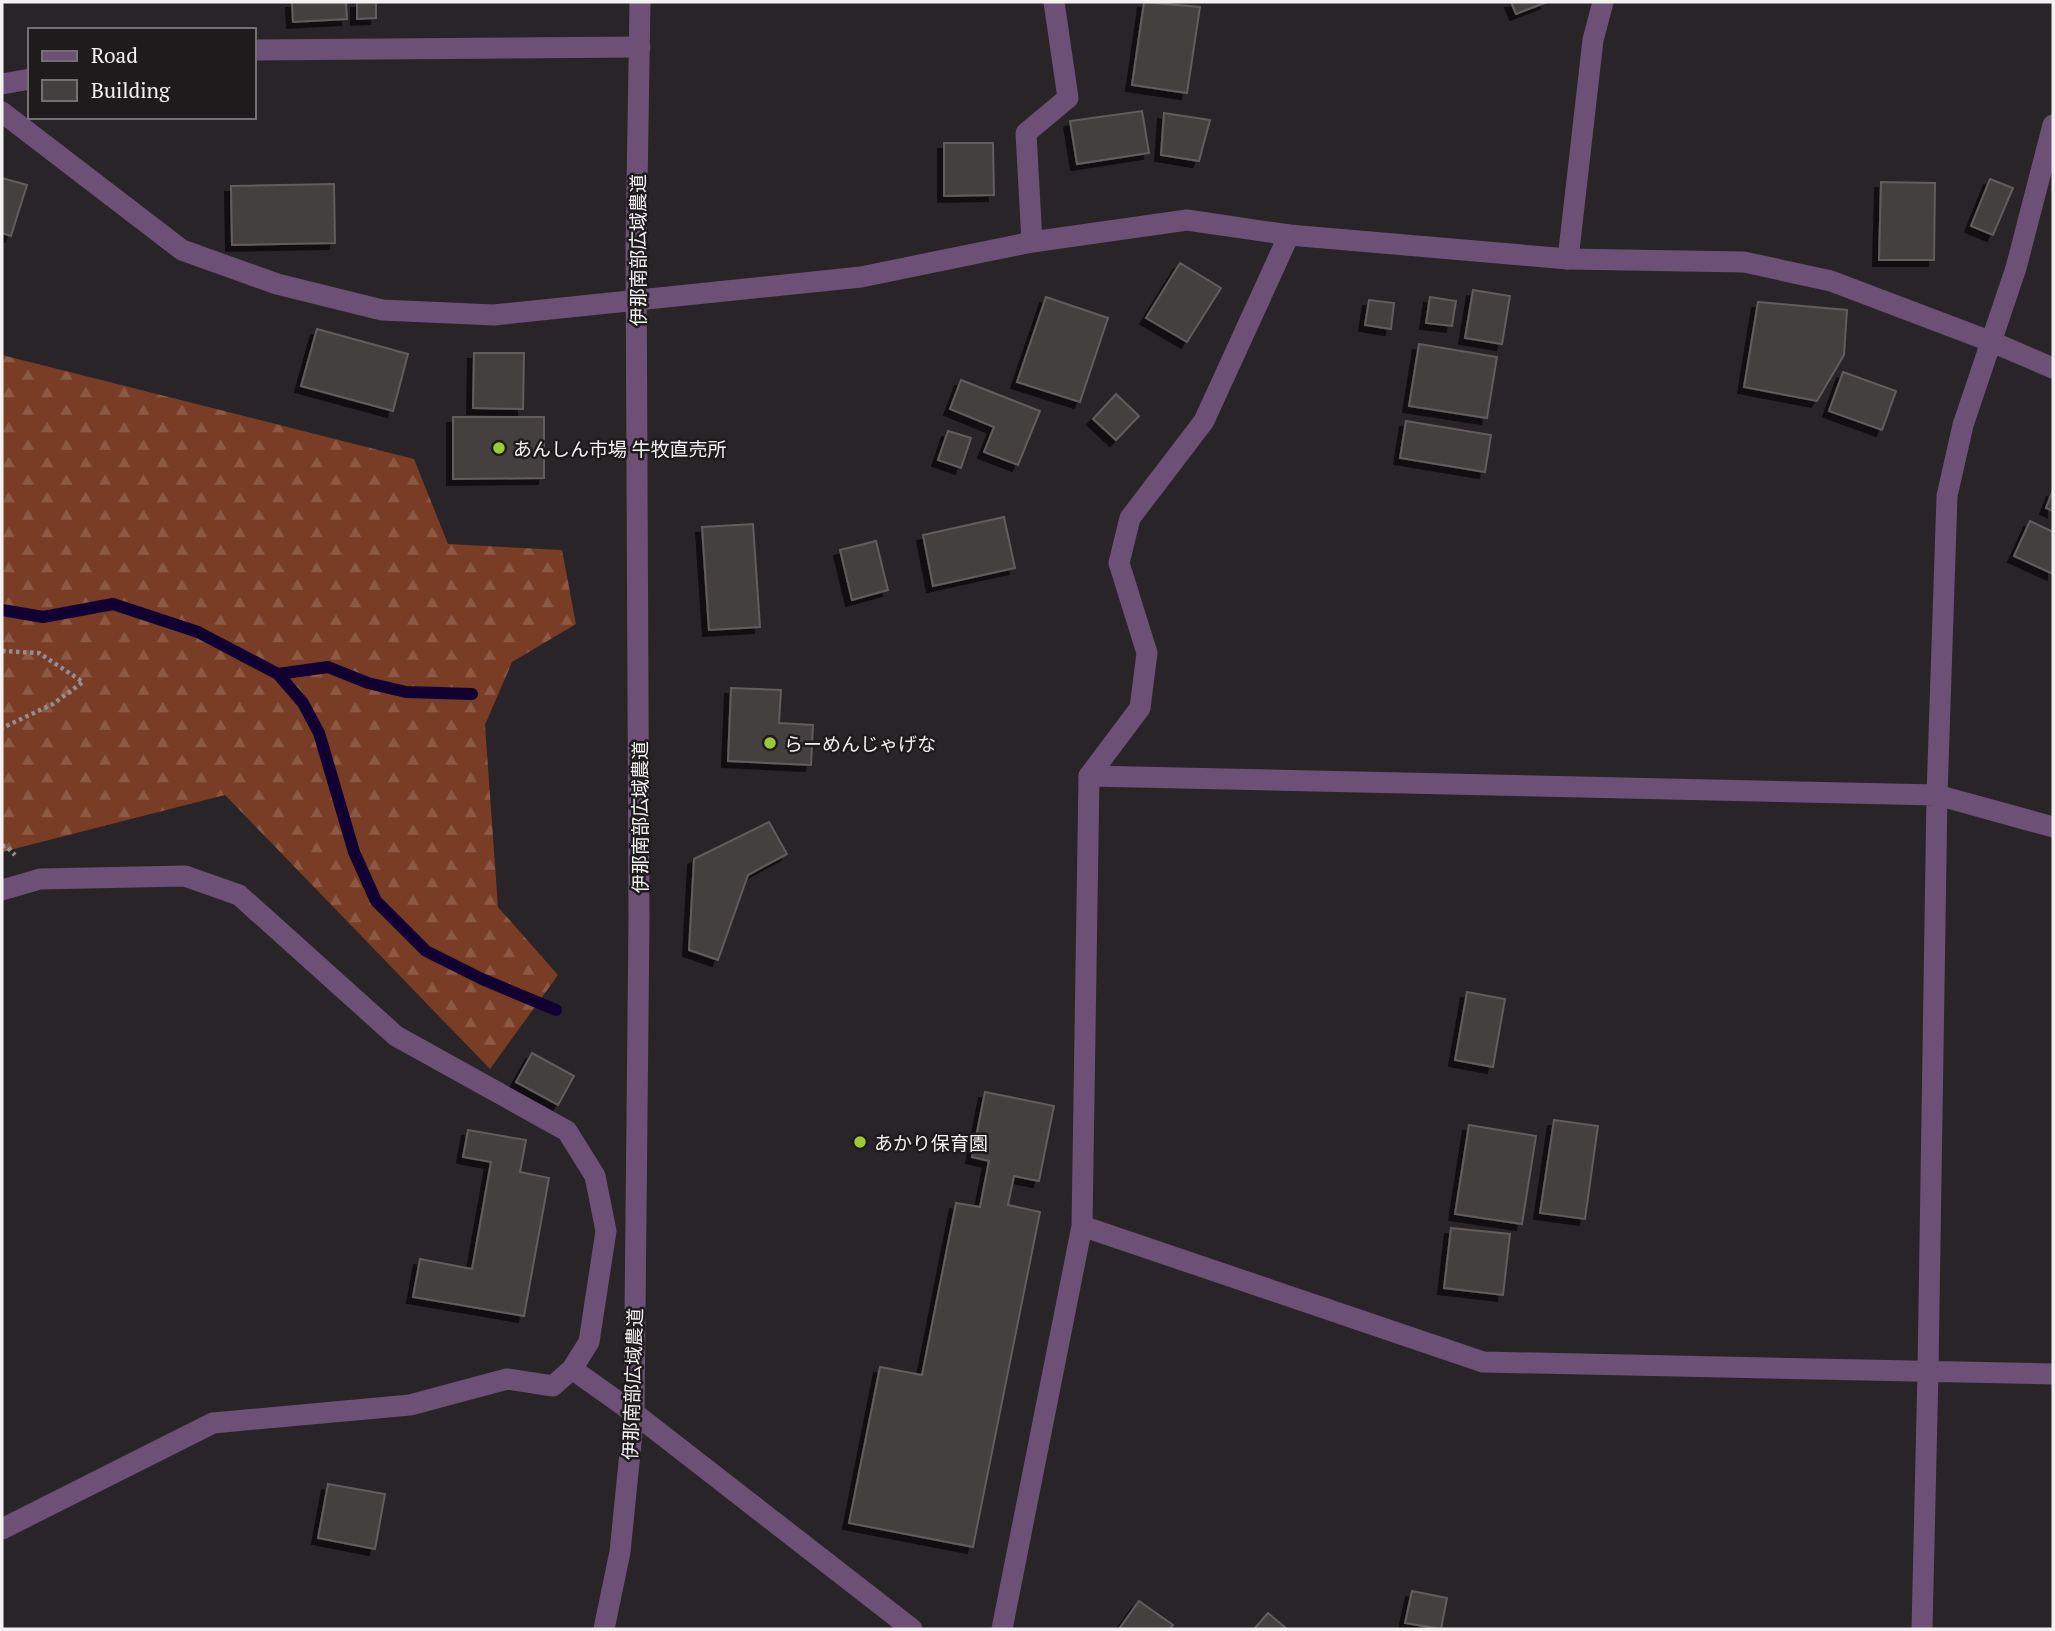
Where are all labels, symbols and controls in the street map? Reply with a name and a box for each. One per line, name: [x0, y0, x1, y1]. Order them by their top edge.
legend: [28, 28, 256, 119]
text: Road: [91, 41, 138, 69]
text: Building: [91, 76, 171, 104]
street label: 伊那南部広域農道: [625, 174, 650, 326]
place label: あんしん市場 牛牧直売所: [513, 436, 727, 461]
marker: あんしん市場 牛牧直売所: [491, 440, 507, 456]
place label: らーめんじゃげな: [784, 731, 936, 756]
marker: らーめんじゃげな: [762, 735, 778, 751]
street label: 伊那南部広域農道: [627, 741, 652, 893]
place label: あかり保育園: [874, 1130, 988, 1155]
marker: あかり保育園: [852, 1134, 868, 1150]
street label: 伊那南部広域農道: [617, 1308, 647, 1460]

